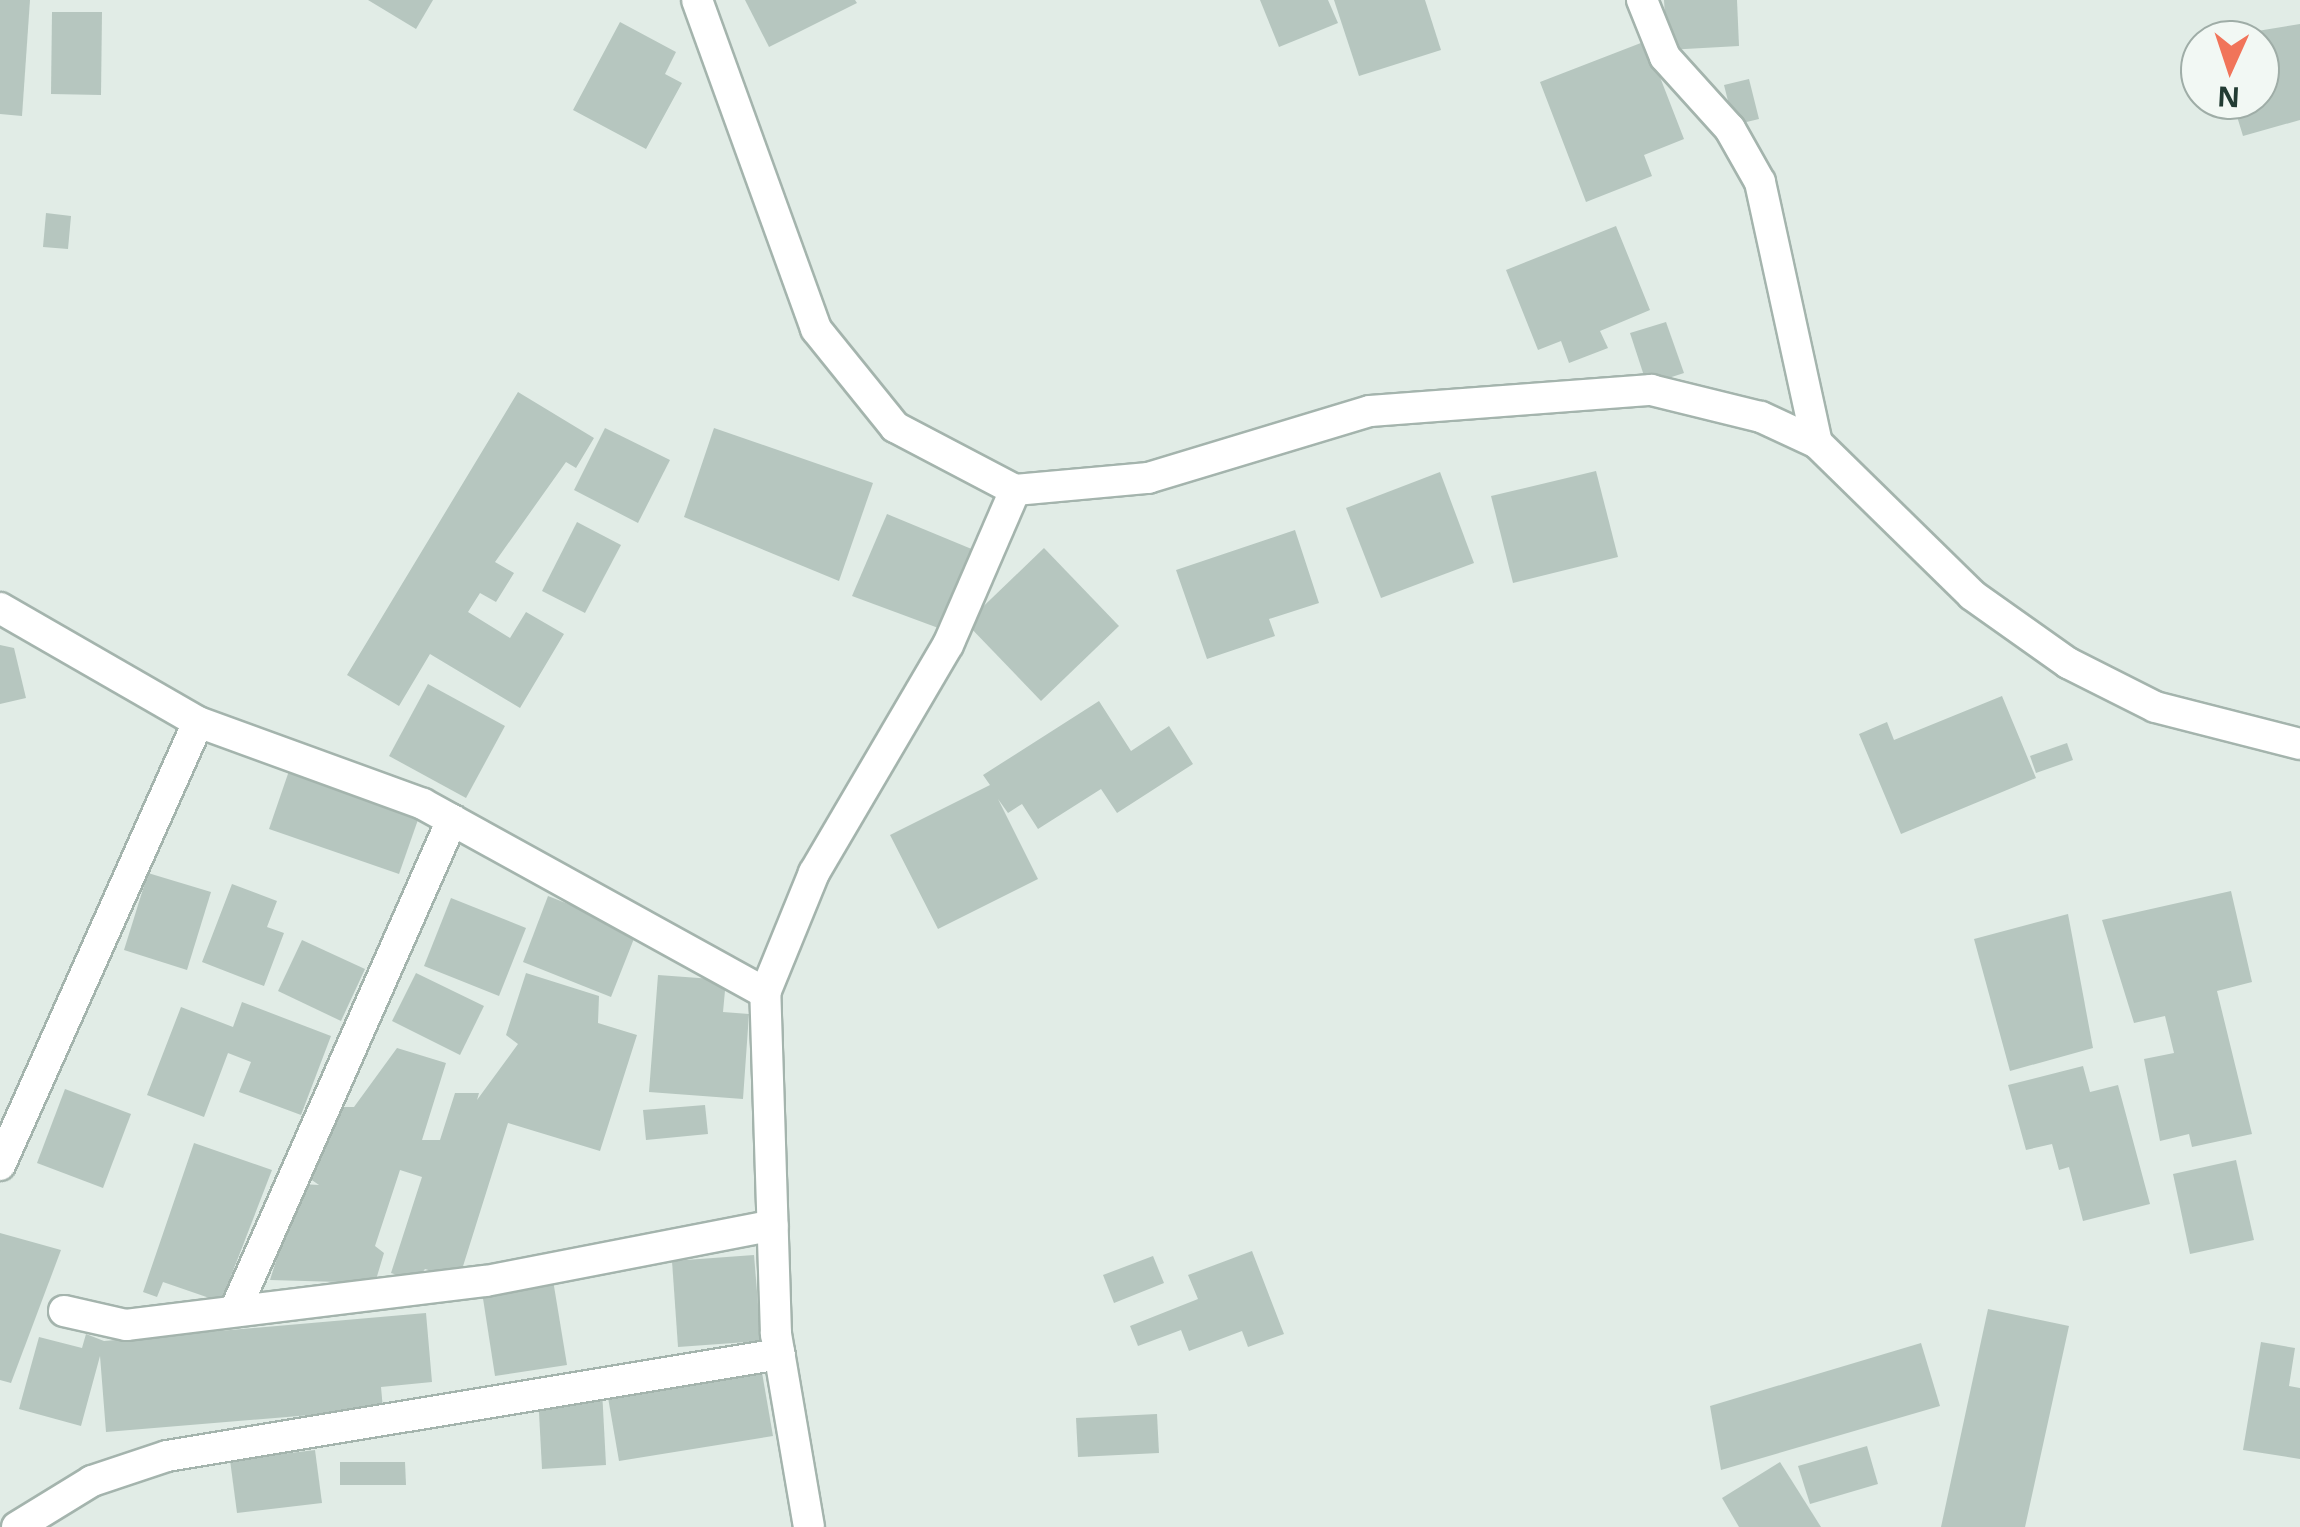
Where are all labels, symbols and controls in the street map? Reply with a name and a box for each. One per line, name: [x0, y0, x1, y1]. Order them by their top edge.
north arrow: [2180, 20, 2280, 120]
text: N: [2216, 78, 2241, 118]

